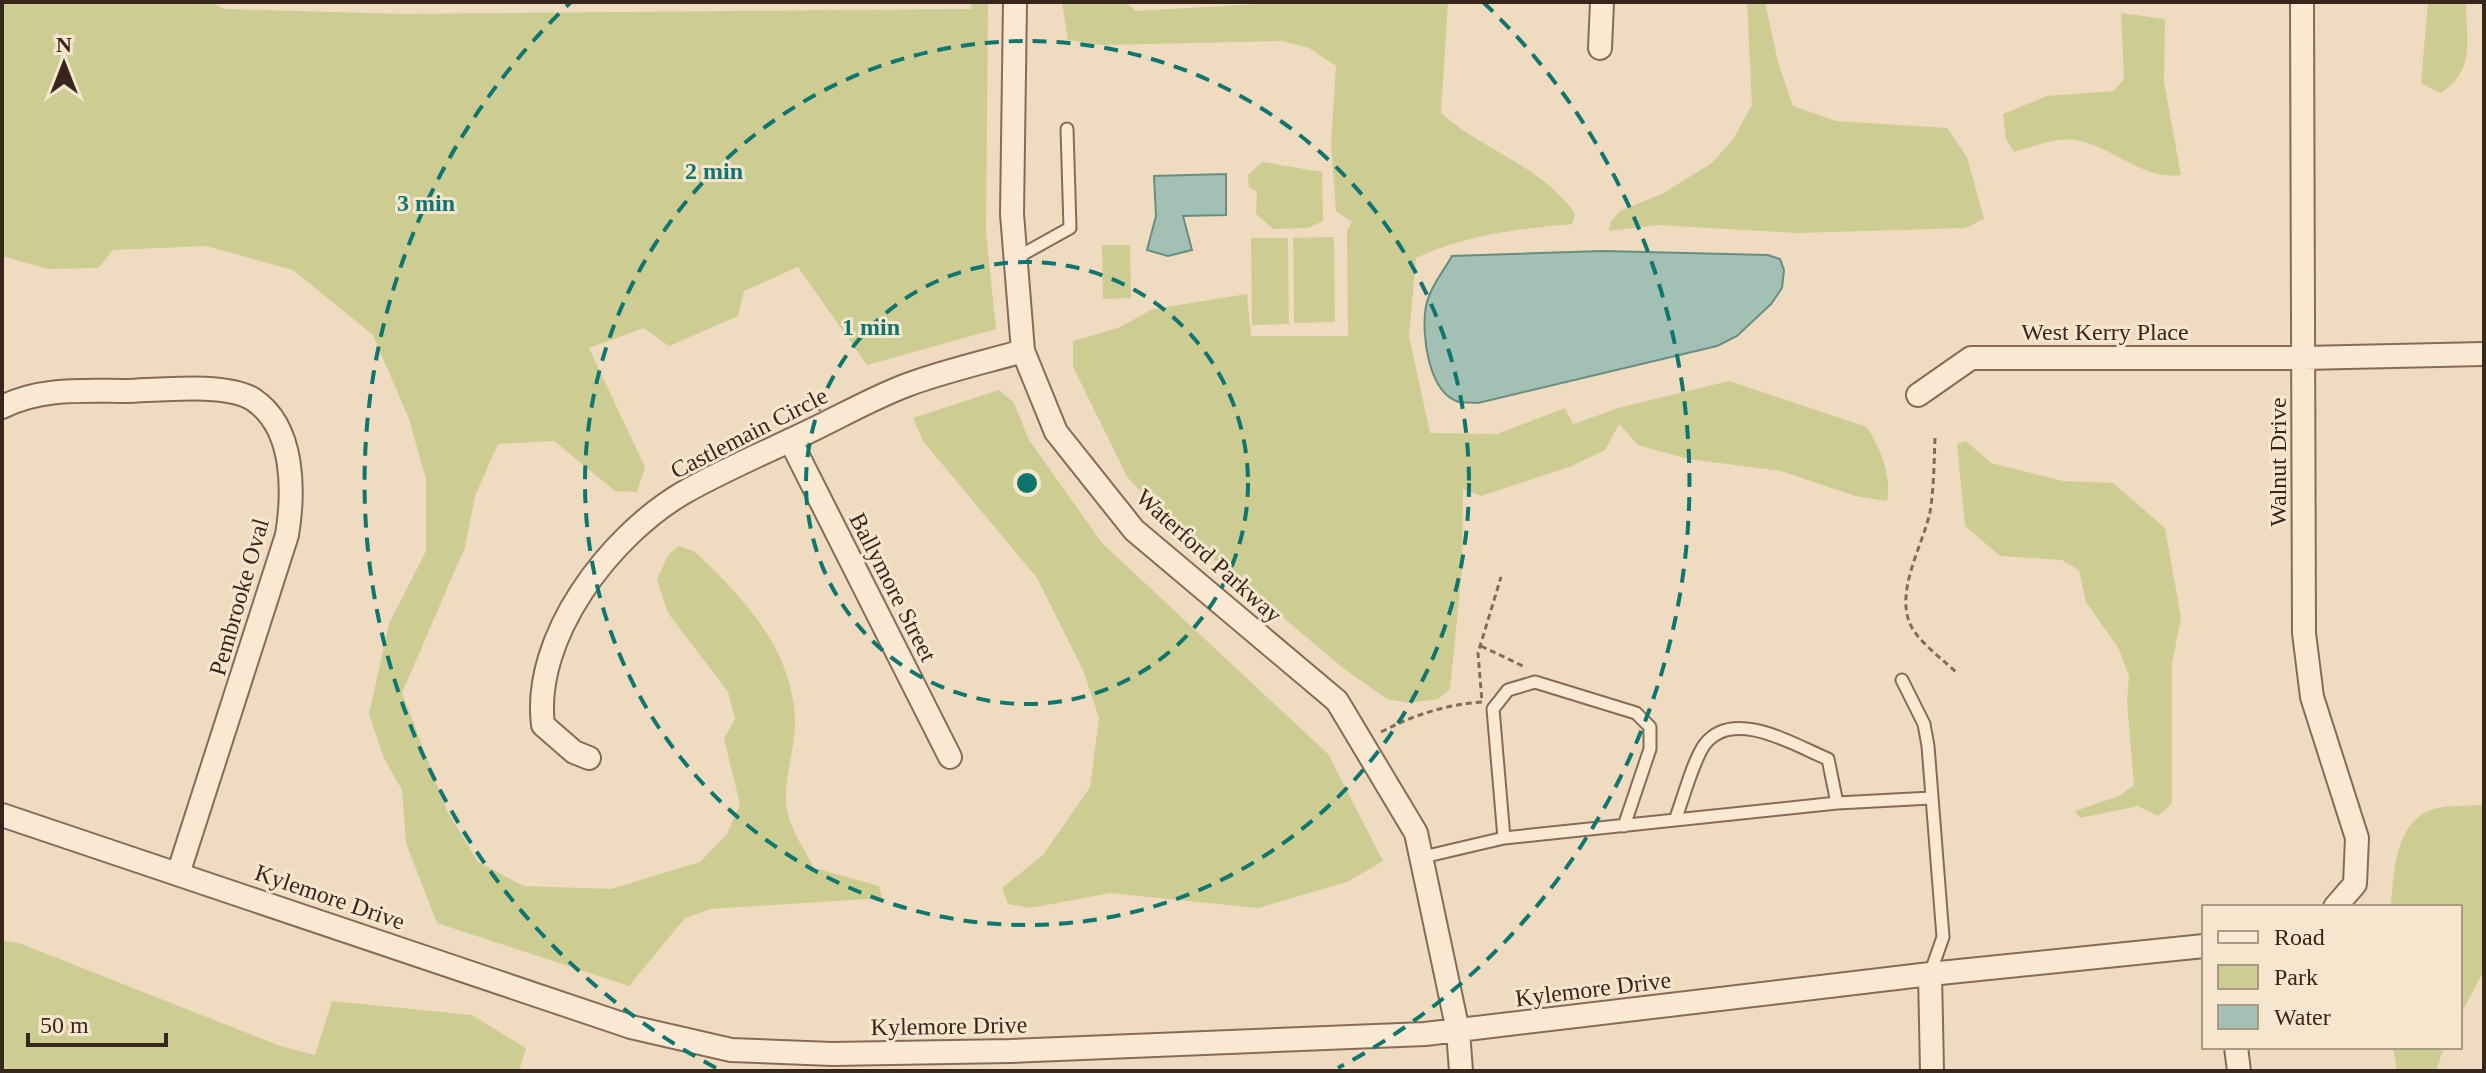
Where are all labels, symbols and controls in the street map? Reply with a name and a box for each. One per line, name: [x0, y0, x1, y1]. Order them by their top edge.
north arrow: [24, 24, 104, 104]
text: N: [56, 32, 72, 57]
text: 2 min: [685, 158, 743, 184]
text: 3 min: [397, 190, 455, 216]
text: 1 min: [842, 314, 900, 340]
street label: West Kerry Place: [2021, 319, 2189, 345]
street label: Castlemain Circle: [666, 382, 832, 484]
street label: Walnut Drive: [2265, 397, 2291, 527]
centre of rings: [1013, 469, 1041, 497]
street label: Waterford Parkway: [1131, 484, 1287, 628]
street label: Ballymore Street: [844, 508, 942, 666]
street label: Pembrooke Oval: [204, 515, 274, 678]
street label: Kylemore Drive: [252, 859, 408, 935]
legend: [2202, 905, 2462, 1049]
text: Road: [2274, 924, 2325, 950]
text: Park: [2274, 964, 2318, 990]
street label: Kylemore Drive: [1514, 967, 1672, 1011]
scale bar: [28, 997, 166, 1047]
text: Water: [2274, 1004, 2331, 1030]
text: 50 m: [40, 1012, 89, 1038]
street label: Kylemore Drive: [870, 1012, 1028, 1040]

